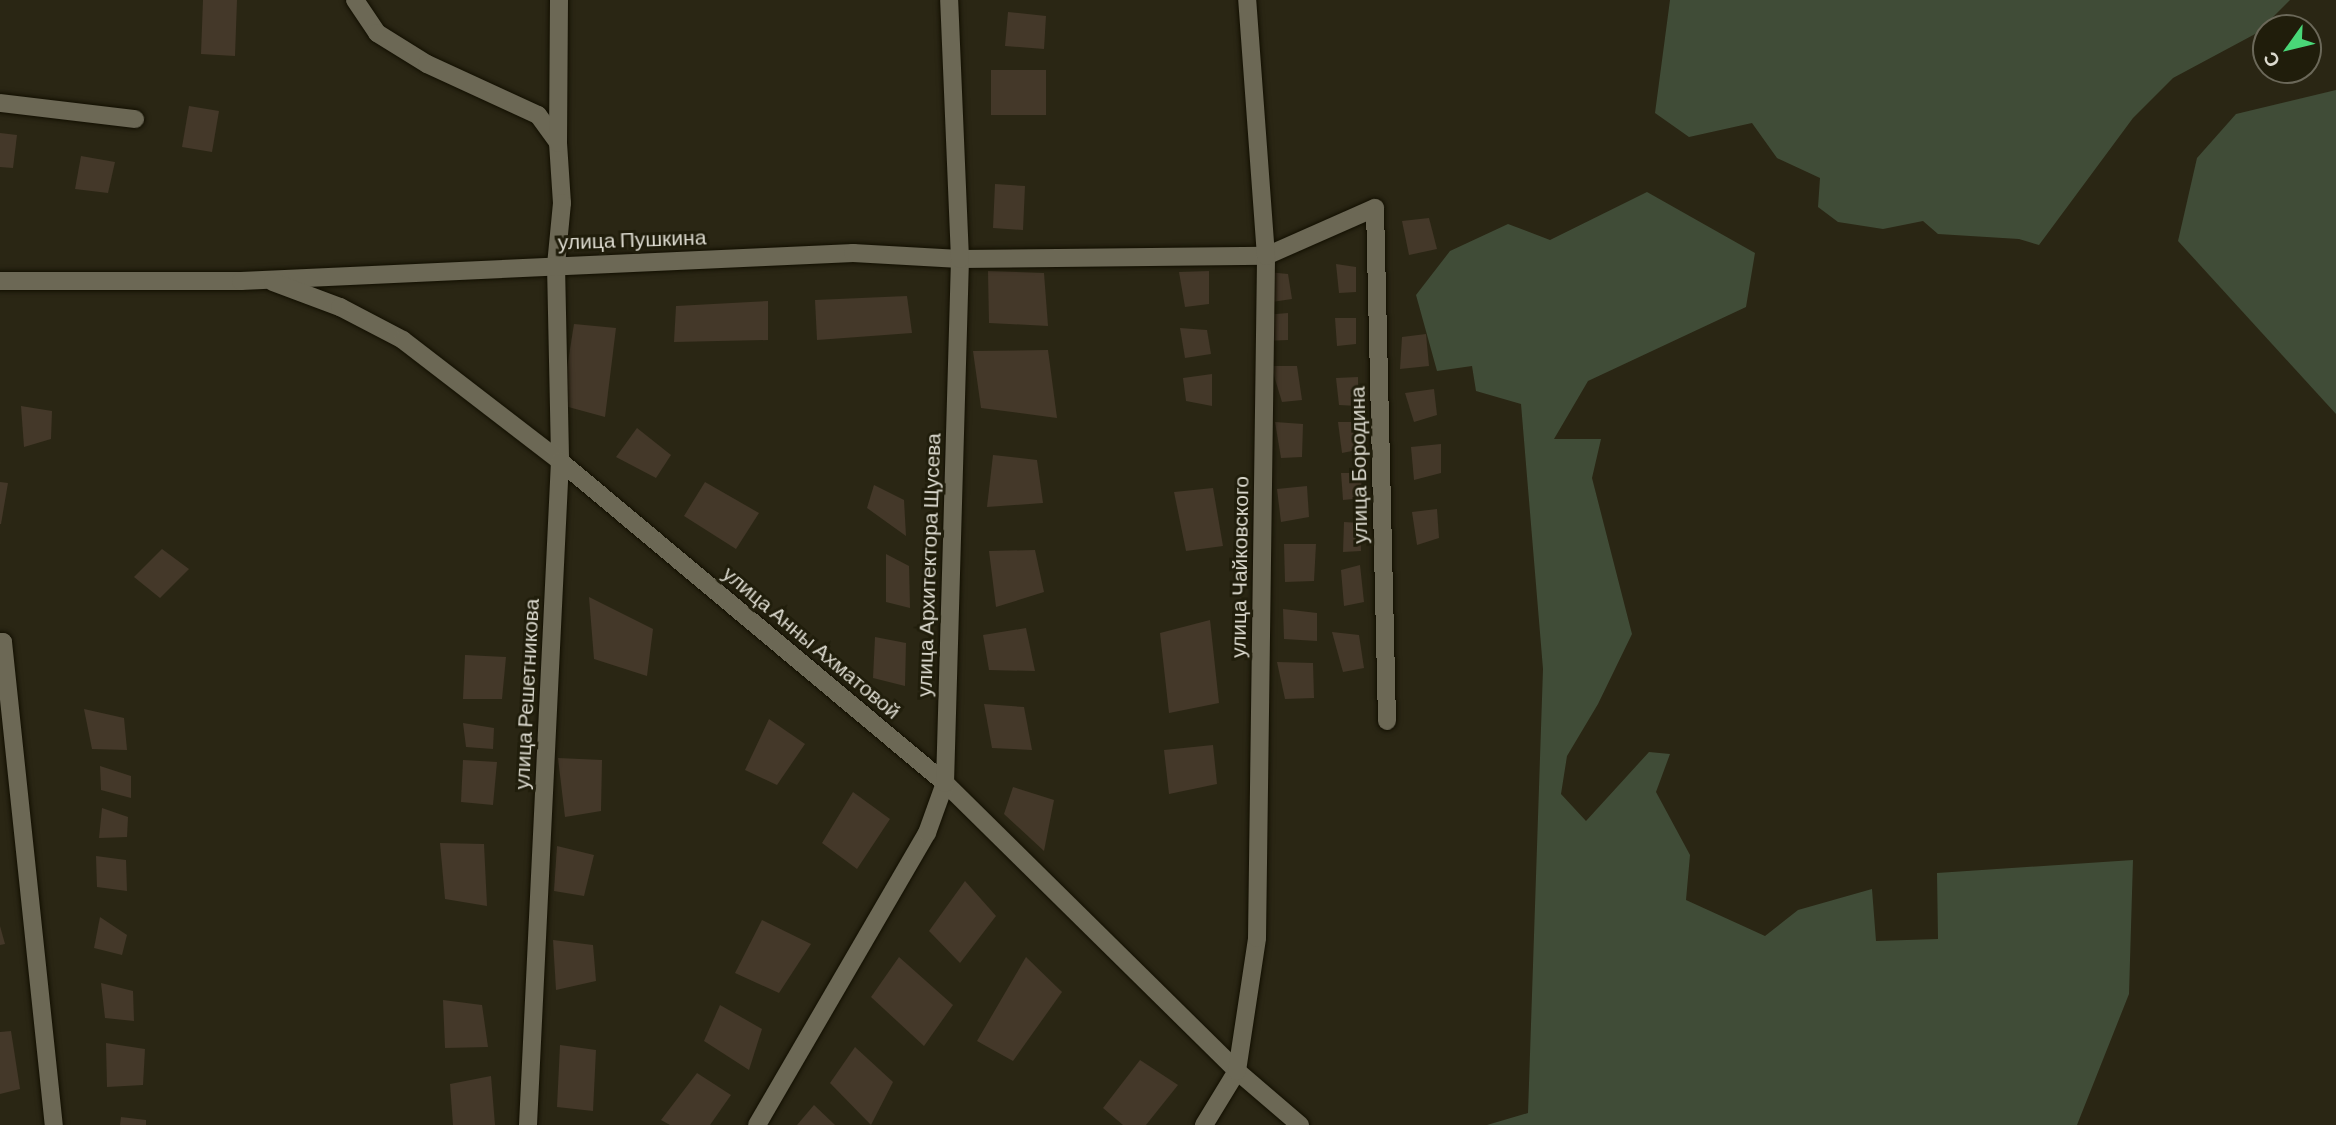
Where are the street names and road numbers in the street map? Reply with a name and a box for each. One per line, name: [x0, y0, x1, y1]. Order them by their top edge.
street label: улица Пушкина: [557, 224, 707, 254]
street label: улица Бородина: [1344, 386, 1372, 544]
street label: улица Архитектора Щусева: [911, 433, 945, 697]
street label: улица Чайковского: [1225, 476, 1253, 658]
street label: улица Анны Ахматовой: [718, 560, 906, 724]
street label: улица Решетникова: [508, 598, 544, 790]

